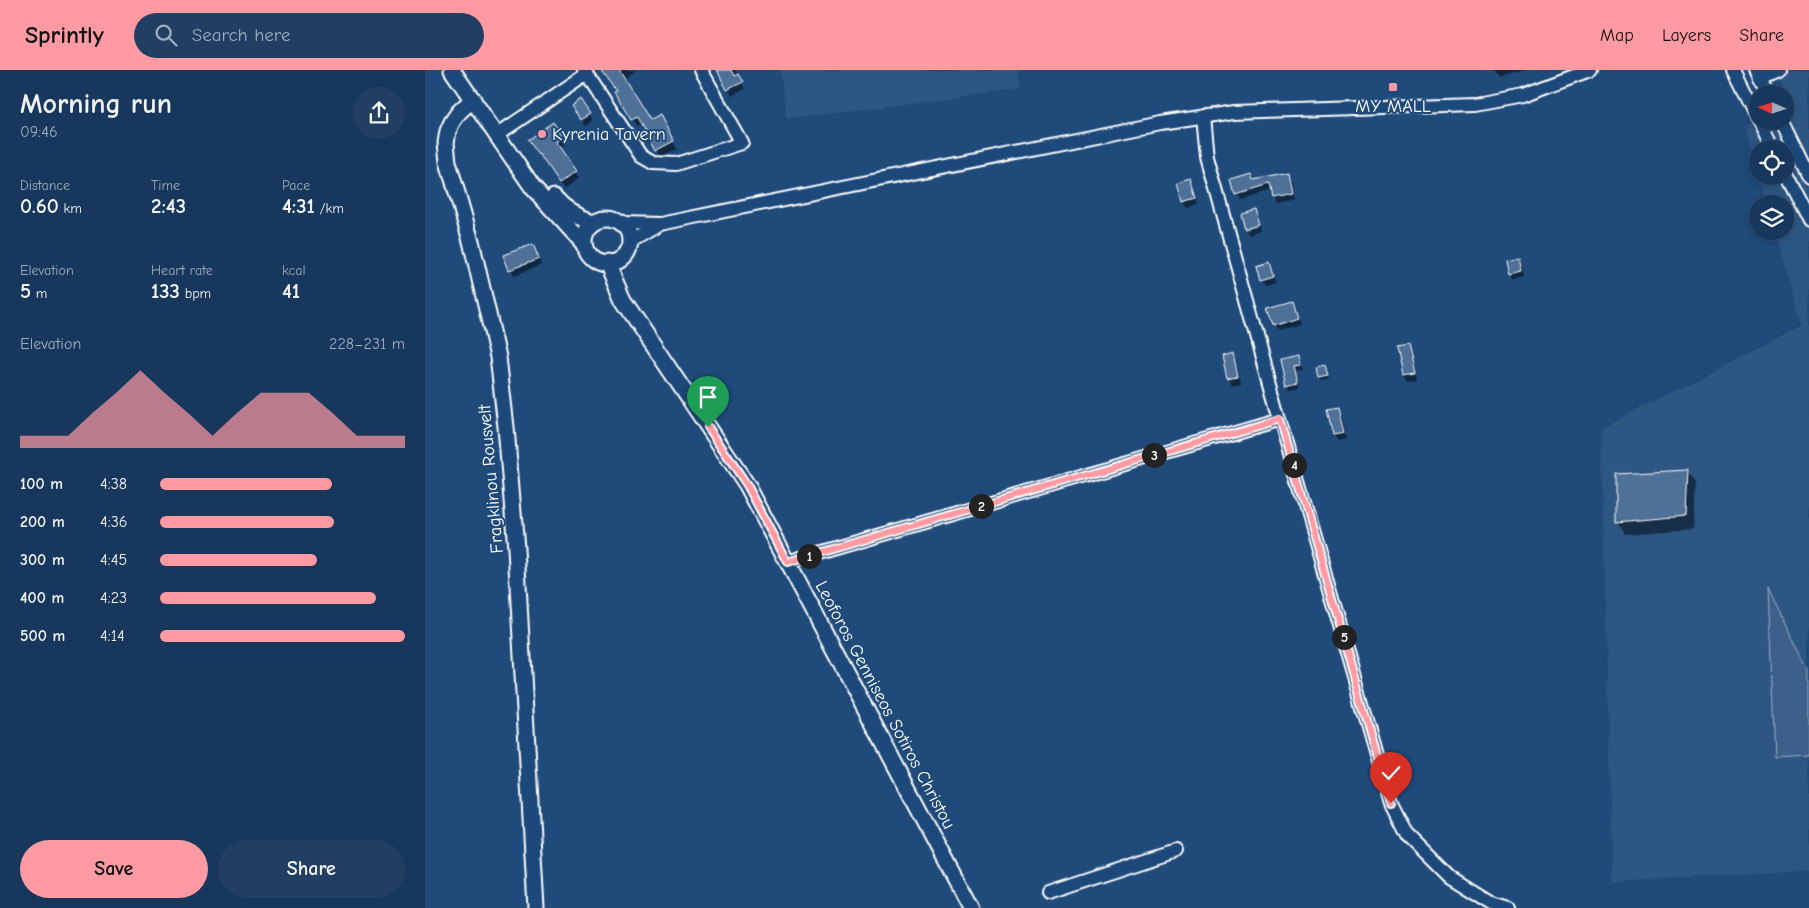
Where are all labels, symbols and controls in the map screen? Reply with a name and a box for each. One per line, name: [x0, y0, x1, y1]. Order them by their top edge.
search box: [134, 13, 484, 58]
text: Sprintly: [25, 21, 104, 49]
icon: search: [152, 21, 180, 49]
text: Search here: [192, 24, 291, 46]
text: Map: [1600, 25, 1634, 46]
text: Layers: [1662, 25, 1711, 46]
text: Share: [1739, 25, 1784, 46]
marker: MY MALL: [1387, 81, 1399, 93]
north arrow: [1749, 85, 1794, 130]
map controls: [1749, 85, 1794, 240]
button: share: [353, 87, 405, 139]
text: Morning run: [20, 88, 172, 120]
place label: MY MALL: [1355, 96, 1431, 117]
text: 09:46: [20, 123, 58, 141]
place label: Kyrenia Tavern: [552, 124, 666, 145]
marker: Kyrenia Tavern: [536, 128, 548, 140]
button: locate: [1749, 140, 1794, 185]
text: Distance: [20, 177, 70, 194]
text: Time: [151, 177, 180, 194]
text: Pace: [282, 177, 310, 194]
text: 0.60: [20, 194, 59, 218]
text: 2:43: [151, 194, 186, 218]
text: 4:31: [282, 194, 315, 218]
button: layers: [1749, 195, 1794, 240]
text: km: [59, 200, 82, 217]
text: /km: [315, 200, 344, 217]
text: Elevation: [20, 262, 74, 279]
text: Heart rate: [151, 262, 213, 279]
text: kcal: [282, 262, 306, 279]
text: 5: [20, 279, 31, 303]
text: 133: [151, 279, 180, 303]
text: 41: [282, 279, 300, 303]
text: m: [31, 285, 47, 302]
text: bpm: [180, 285, 211, 302]
text: Elevation: [20, 335, 81, 353]
text: 228–231 m: [329, 335, 405, 353]
pin: [687, 376, 729, 427]
icon: arrive: [694, 383, 722, 411]
street label: Fragklinou Rousvelt: [474, 403, 508, 554]
pin: 3: [1141, 442, 1167, 468]
text: 3: [1151, 447, 1158, 464]
pin: 4: [1281, 452, 1307, 478]
text: 4: [1291, 457, 1298, 474]
text: 100 m: [20, 475, 63, 493]
text: 4:38: [100, 475, 127, 493]
pin: 2: [969, 494, 993, 518]
text: 2: [978, 498, 985, 515]
text: 200 m: [20, 513, 65, 531]
text: 4:36: [100, 513, 127, 531]
pin: 1: [797, 544, 821, 568]
text: 1: [807, 548, 812, 565]
text: 300 m: [20, 551, 65, 569]
text: 4:45: [100, 551, 127, 569]
street label: Leoforos Genniseos Sotiros Christou: [811, 578, 959, 832]
text: 400 m: [20, 589, 64, 607]
text: 4:23: [100, 589, 127, 607]
pin: 5: [1331, 624, 1357, 650]
text: 500 m: [20, 627, 65, 645]
text: 4:14: [100, 627, 125, 645]
text: 5: [1341, 629, 1348, 646]
pin: [1370, 752, 1412, 803]
icon: check: [1377, 759, 1405, 787]
button: Save: [20, 840, 208, 898]
button: Share: [218, 840, 405, 898]

